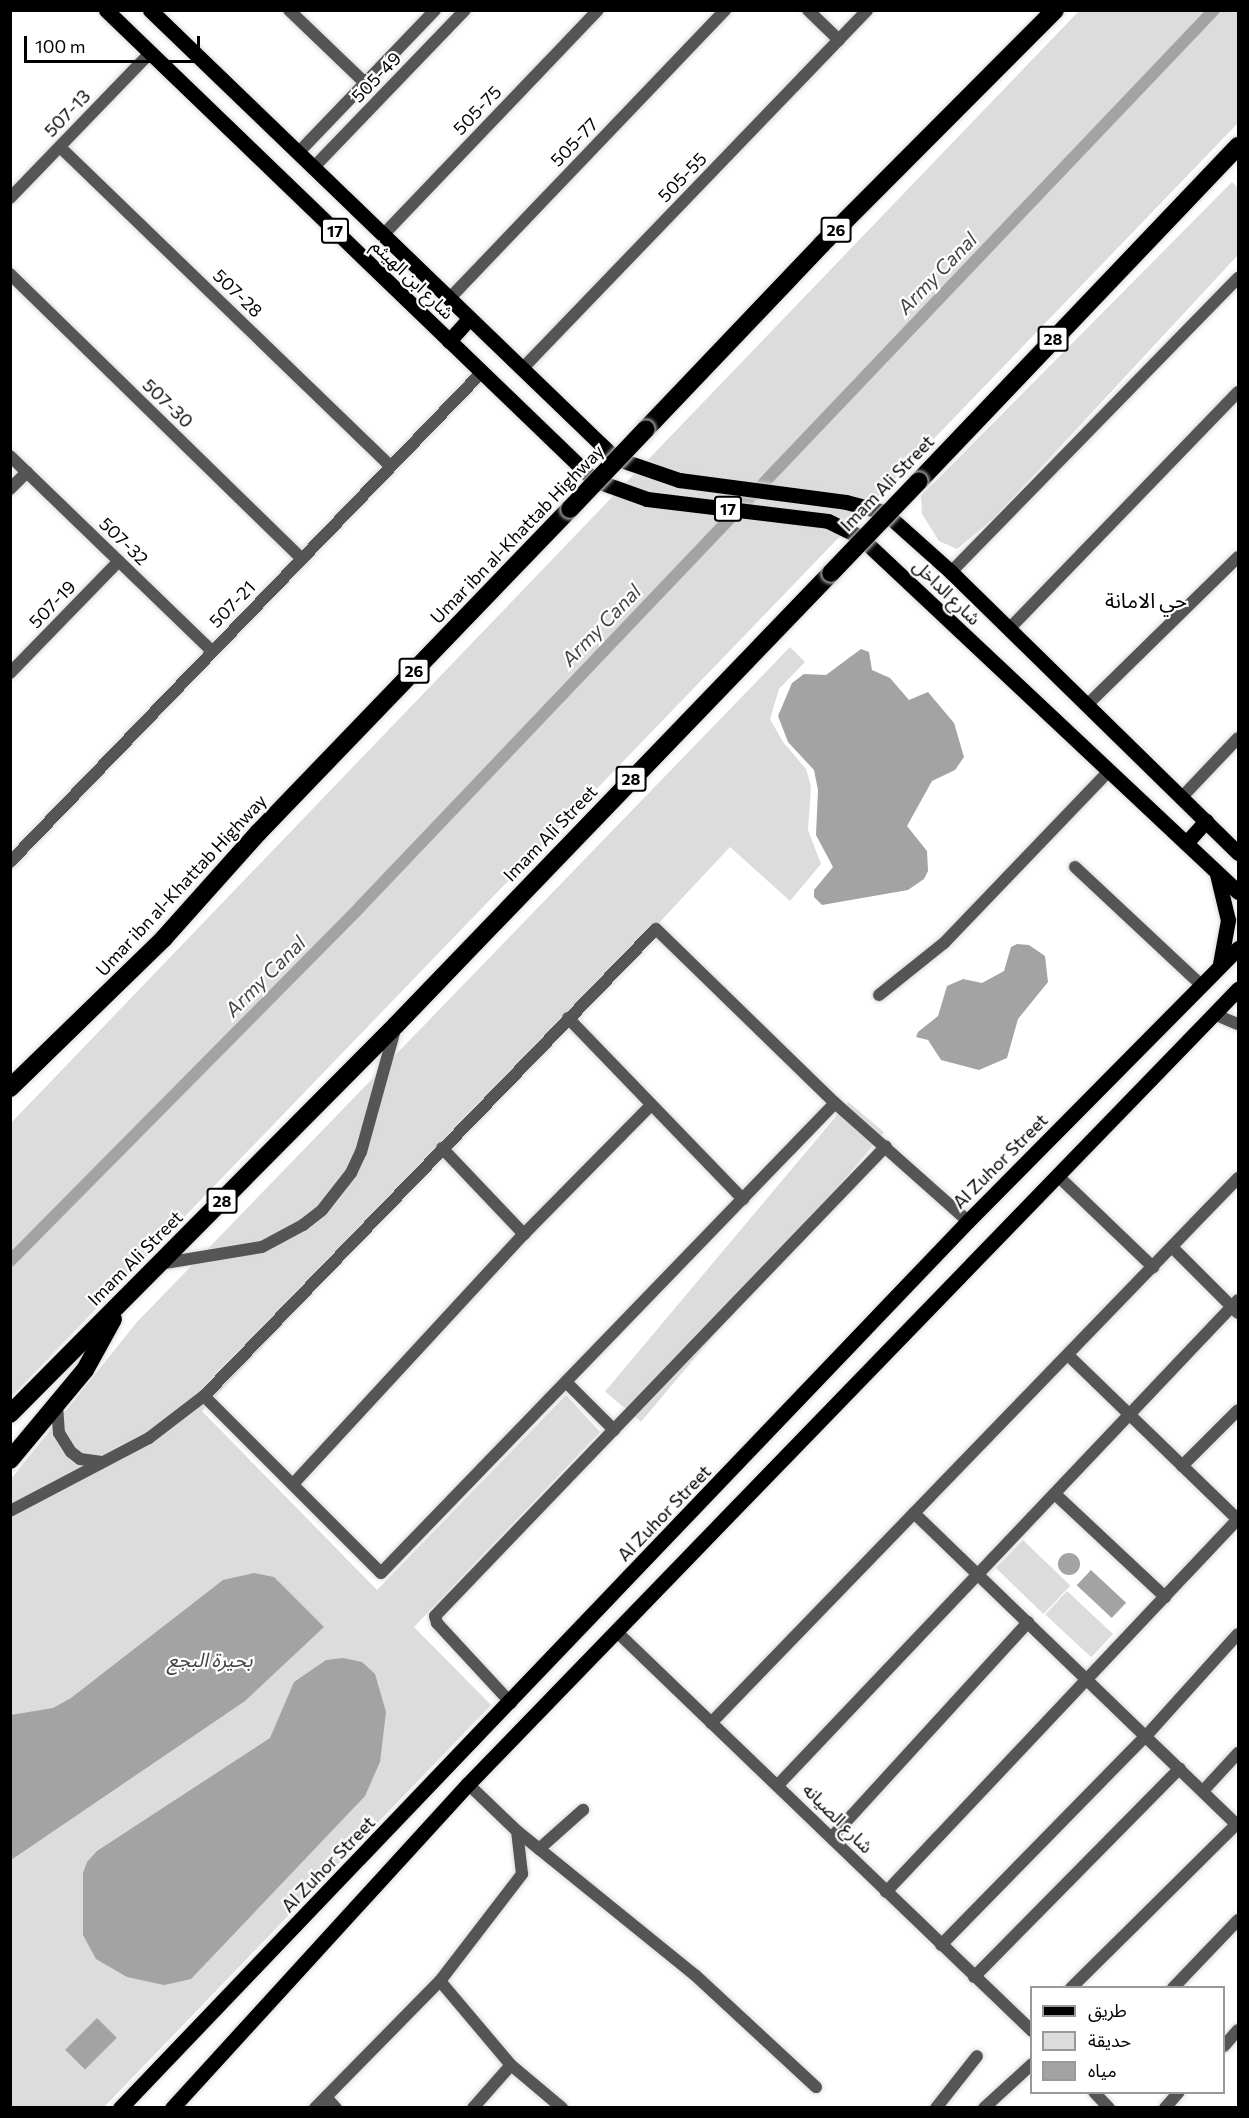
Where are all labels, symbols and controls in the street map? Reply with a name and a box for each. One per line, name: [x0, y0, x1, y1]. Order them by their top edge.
scale bar: [27, 24, 202, 62]
text: 100 m: [35, 35, 85, 57]
street label: 505-49: [347, 47, 405, 107]
street label: 505-75: [448, 81, 506, 139]
street label: 507-13: [39, 85, 95, 141]
street label: 505-77: [546, 113, 602, 171]
street label: 505-55: [653, 148, 711, 206]
road number: 26: [820, 217, 852, 243]
road number: 17: [320, 218, 350, 244]
water label: Army Canal: [892, 227, 982, 319]
street label: شارع ابن الهيثم: [367, 234, 459, 324]
street label: 507-28: [209, 264, 267, 322]
road number: 28: [1036, 326, 1070, 352]
street label: 507-30: [139, 374, 197, 432]
street label: Imam Ali Street: [836, 430, 938, 536]
street label: Umar ibn al-Khattab Highway: [426, 440, 608, 628]
road number: 17: [713, 496, 743, 522]
street label: 507-32: [95, 513, 153, 569]
street label: شارع الداخل: [909, 555, 985, 629]
street label: 507-19: [24, 576, 80, 632]
street label: 507-21: [205, 576, 259, 632]
water label: Army Canal: [556, 579, 646, 671]
district label: حي الامانة: [1105, 587, 1187, 613]
road number: 26: [398, 658, 430, 684]
road number: 28: [614, 766, 648, 792]
street label: Imam Ali Street: [499, 780, 601, 886]
street label: Umar ibn al-Khattab Highway: [91, 790, 271, 980]
water label: Army Canal: [220, 931, 310, 1021]
street label: Al Zuhor Street: [948, 1109, 1052, 1213]
road number: 28: [206, 1188, 238, 1214]
street label: Imam Ali Street: [83, 1206, 187, 1310]
street label: Al Zuhor Street: [613, 1460, 715, 1566]
water label: بحيرة البجع: [168, 1647, 252, 1671]
street label: شارع الصيانه: [799, 1779, 877, 1857]
street label: Al Zuhor Street: [277, 1811, 379, 1917]
legend: [1030, 1986, 1225, 2094]
text: طريق: [1088, 1999, 1127, 2021]
text: حديقة: [1088, 2029, 1131, 2051]
text: مياه: [1088, 2059, 1117, 2081]

